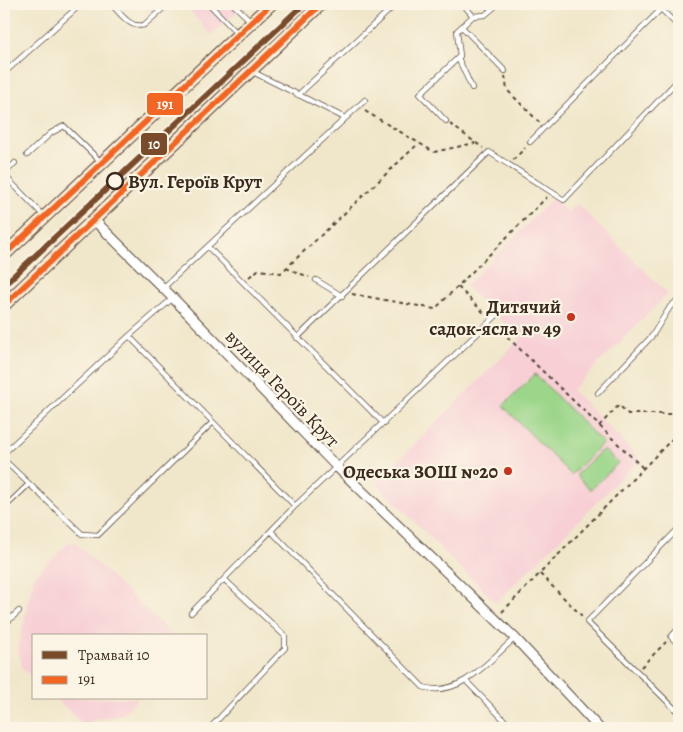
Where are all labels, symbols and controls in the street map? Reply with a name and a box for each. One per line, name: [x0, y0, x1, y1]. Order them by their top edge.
line badge: 191: [146, 92, 184, 116]
text: 191: [157, 95, 173, 114]
line badge: 10: [140, 132, 168, 156]
text: 10: [148, 135, 160, 154]
place label: Вул. Героїв Крут: [128, 169, 263, 195]
marker: Вул. Героїв Крут: [106, 172, 124, 190]
place label: Дитячий садок-ясла № 49: [429, 294, 561, 342]
marker: Дитячий садок-ясла № 49: [565, 311, 577, 323]
street label: вулиця Героїв Крут: [219, 324, 346, 454]
place label: Одеська ЗОШ №20: [343, 459, 498, 485]
marker: Одеська ЗОШ №20: [502, 465, 514, 477]
legend: [32, 634, 208, 700]
text: Трамвай 10: [78, 645, 150, 665]
text: 191: [78, 669, 95, 689]

